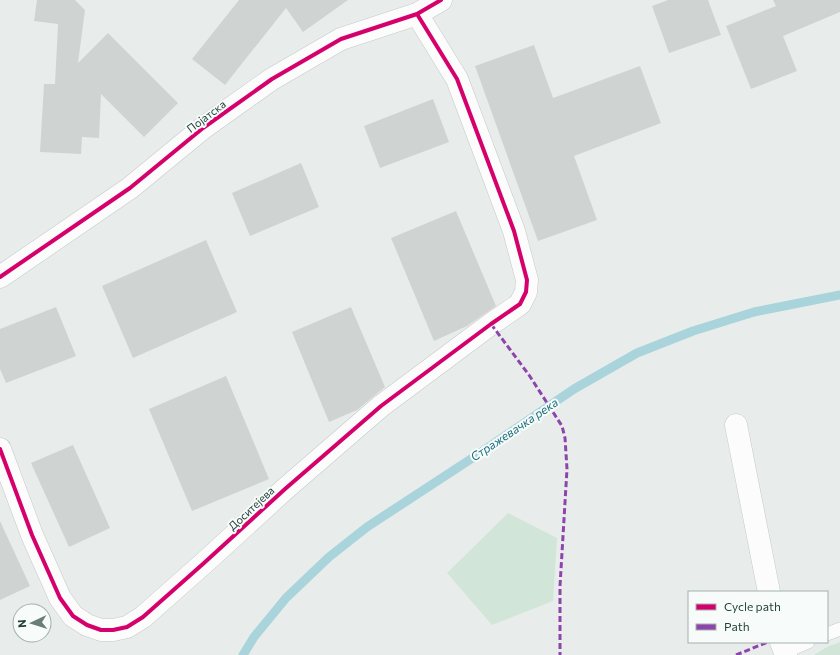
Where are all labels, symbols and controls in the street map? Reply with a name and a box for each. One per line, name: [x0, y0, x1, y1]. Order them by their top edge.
street label: Појатска: [184, 97, 228, 135]
water label: Стражевачка река: [468, 395, 560, 463]
street label: Доситејева: [225, 483, 277, 533]
legend: [688, 591, 828, 643]
text: Cycle path: [724, 599, 781, 613]
north arrow: [12, 603, 52, 643]
text: N: [15, 619, 28, 628]
text: Path: [724, 619, 750, 633]

